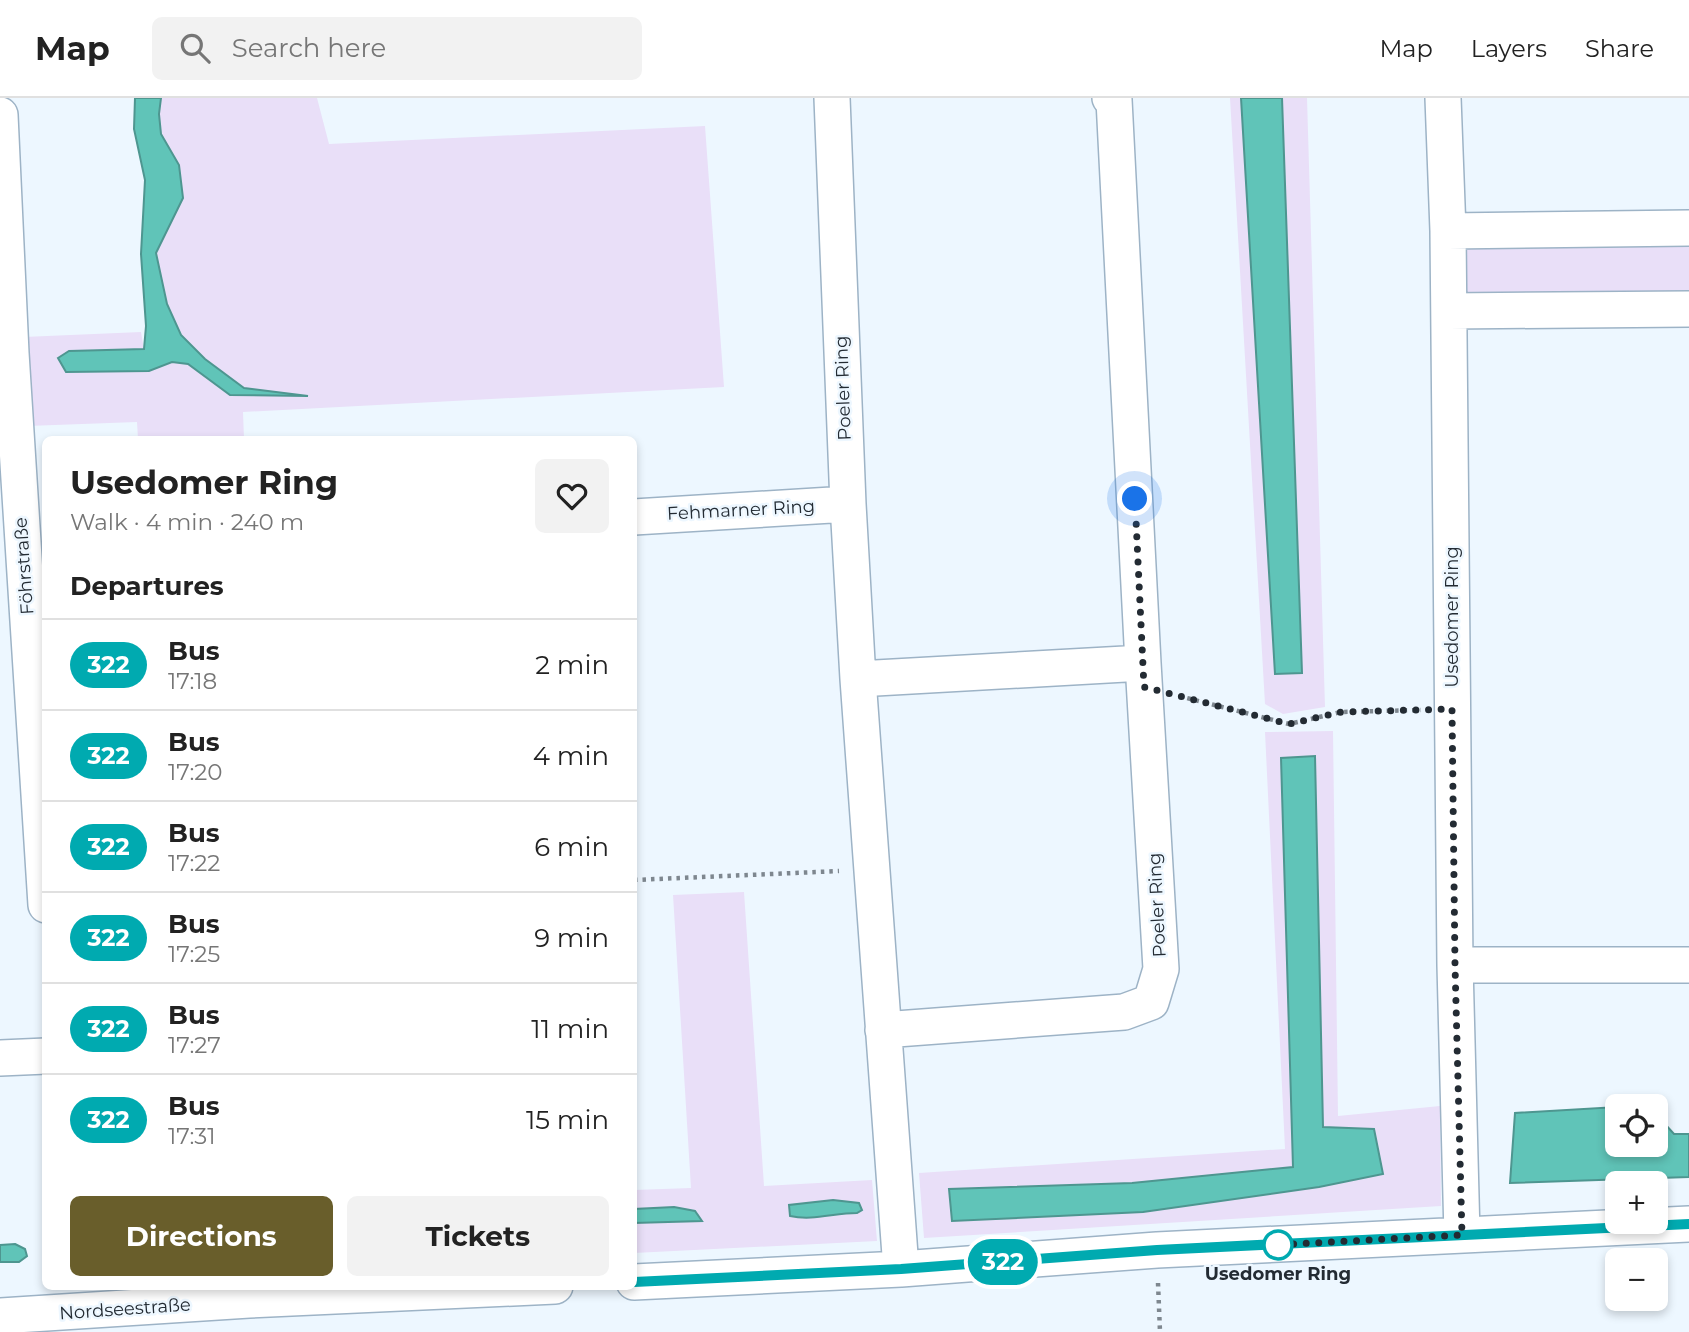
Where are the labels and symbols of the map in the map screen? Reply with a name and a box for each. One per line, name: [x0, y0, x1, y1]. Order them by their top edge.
street label: Poeler Ring: [830, 335, 856, 441]
your location: [1117, 481, 1152, 516]
street label: Fehmarner Ring: [666, 495, 816, 525]
street label: Föhrstraße: [10, 516, 38, 616]
street label: Usedomer Ring: [1441, 546, 1463, 688]
street label: Poeler Ring: [1143, 852, 1171, 958]
marker: Usedomer Ring: [1263, 1230, 1293, 1260]
line badge: 322: [963, 1239, 1043, 1285]
place label: Usedomer Ring: [1205, 1263, 1351, 1285]
street label: Nordseestraße: [59, 1293, 192, 1325]

